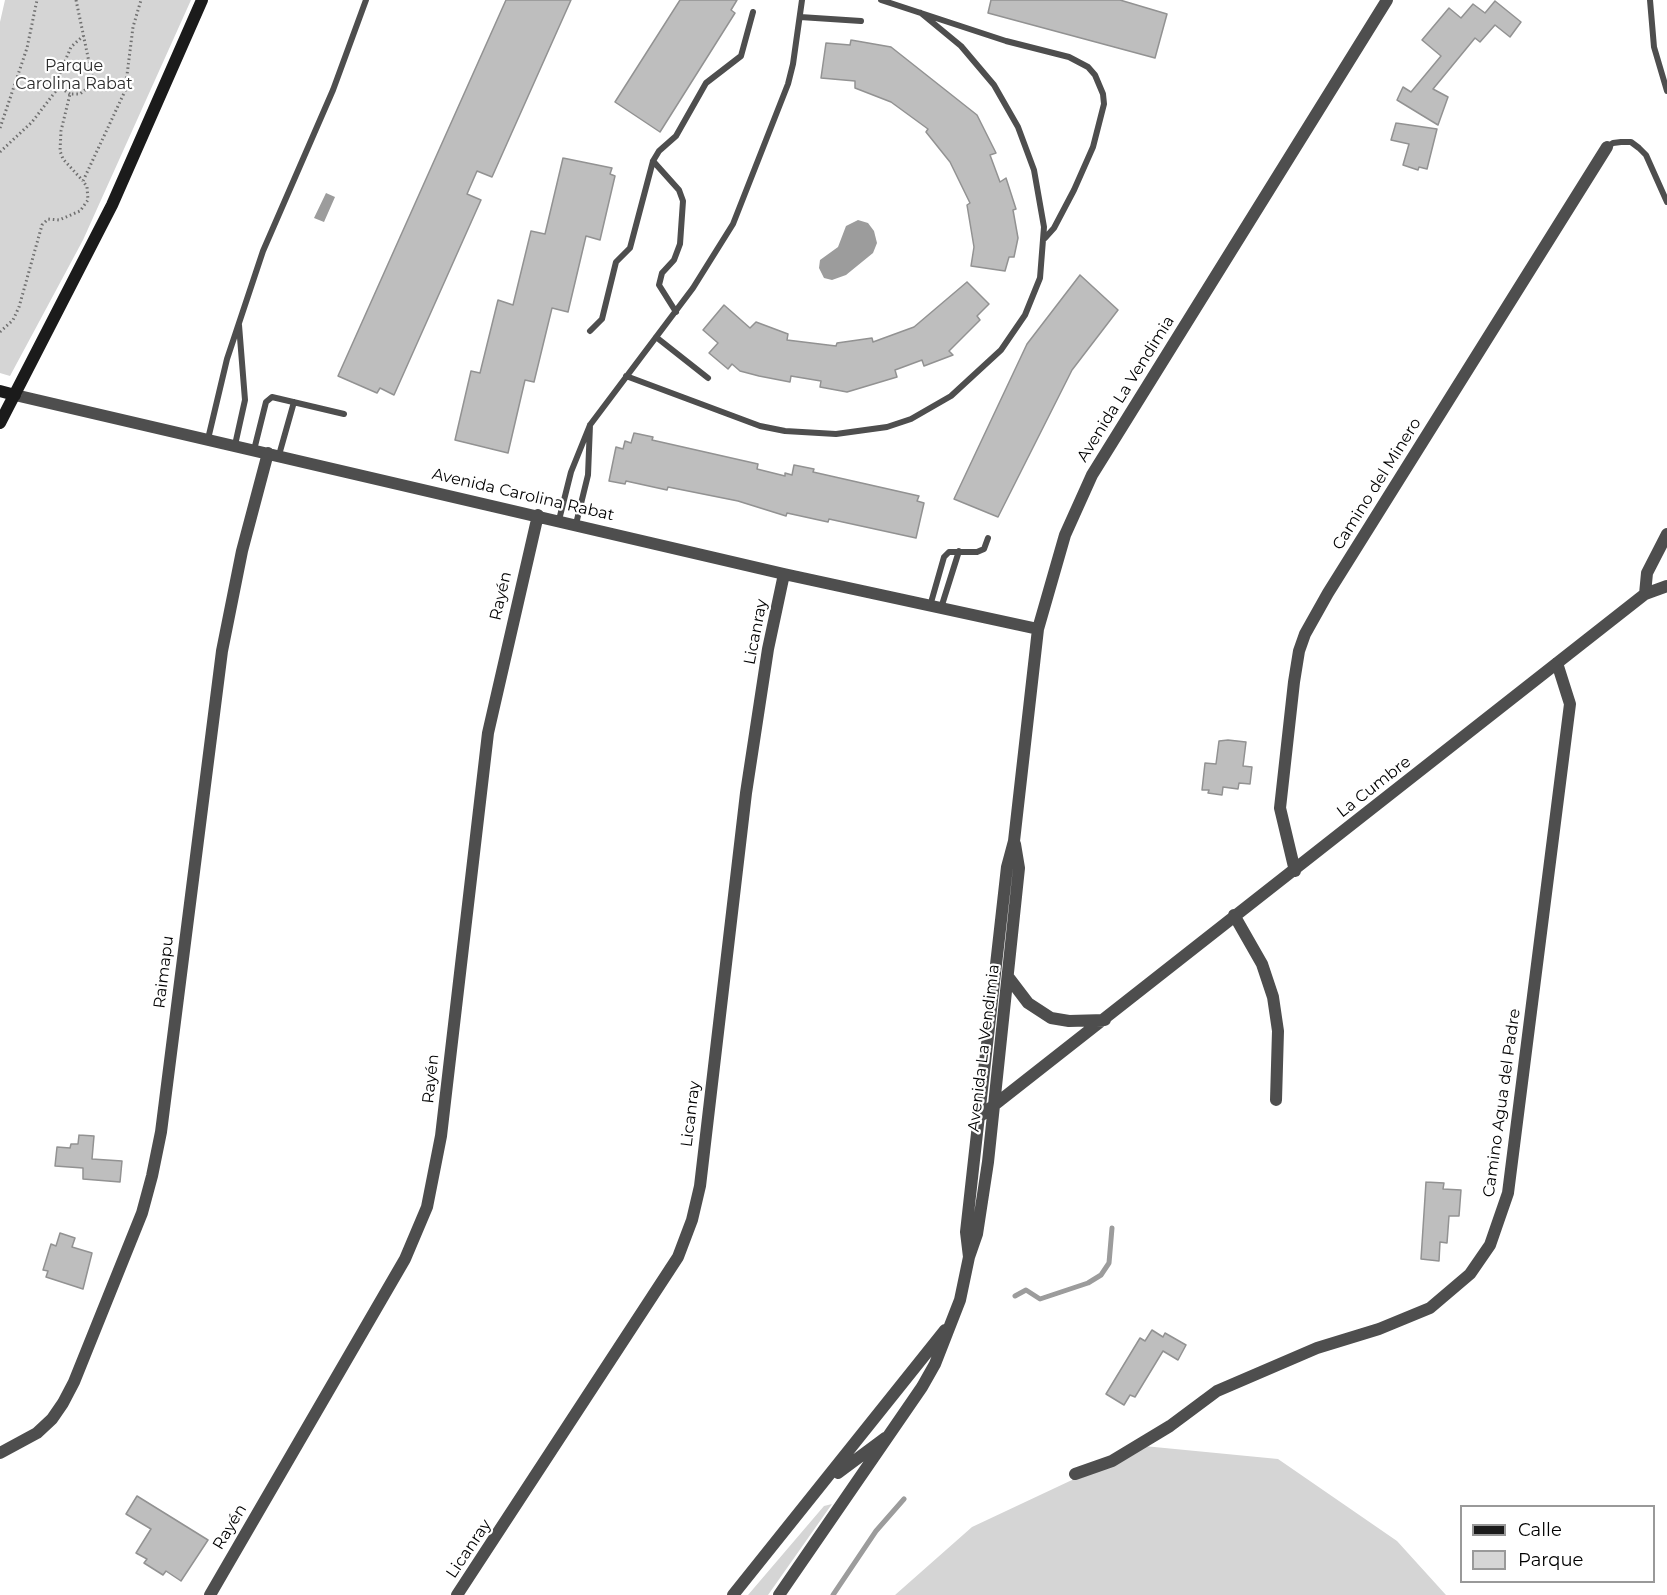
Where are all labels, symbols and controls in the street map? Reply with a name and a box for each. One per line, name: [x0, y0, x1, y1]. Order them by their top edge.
park label: Parque Carolina Rabat: [15, 56, 133, 94]
street label: Avenida La Vendimia: [1073, 312, 1179, 466]
street label: Camino del Minero: [1329, 414, 1425, 554]
street label: Avenida Carolina Rabat: [430, 465, 616, 525]
street label: Rayén: [486, 570, 516, 622]
street label: Licanray: [740, 597, 772, 667]
street label: La Cumbre: [1333, 752, 1415, 822]
street label: Raimapu: [150, 934, 178, 1010]
street label: Avenida La Vendimia: [964, 963, 1004, 1133]
street label: Camino Agua del Padre: [1479, 1008, 1525, 1198]
street label: Rayén: [419, 1053, 443, 1105]
street label: Licanray: [677, 1080, 705, 1148]
street label: Rayén: [209, 1501, 251, 1553]
legend: [1460, 1505, 1655, 1583]
street label: Licanray: [442, 1516, 496, 1582]
text: Calle: [1518, 1519, 1562, 1541]
text: Parque: [1518, 1549, 1583, 1571]

